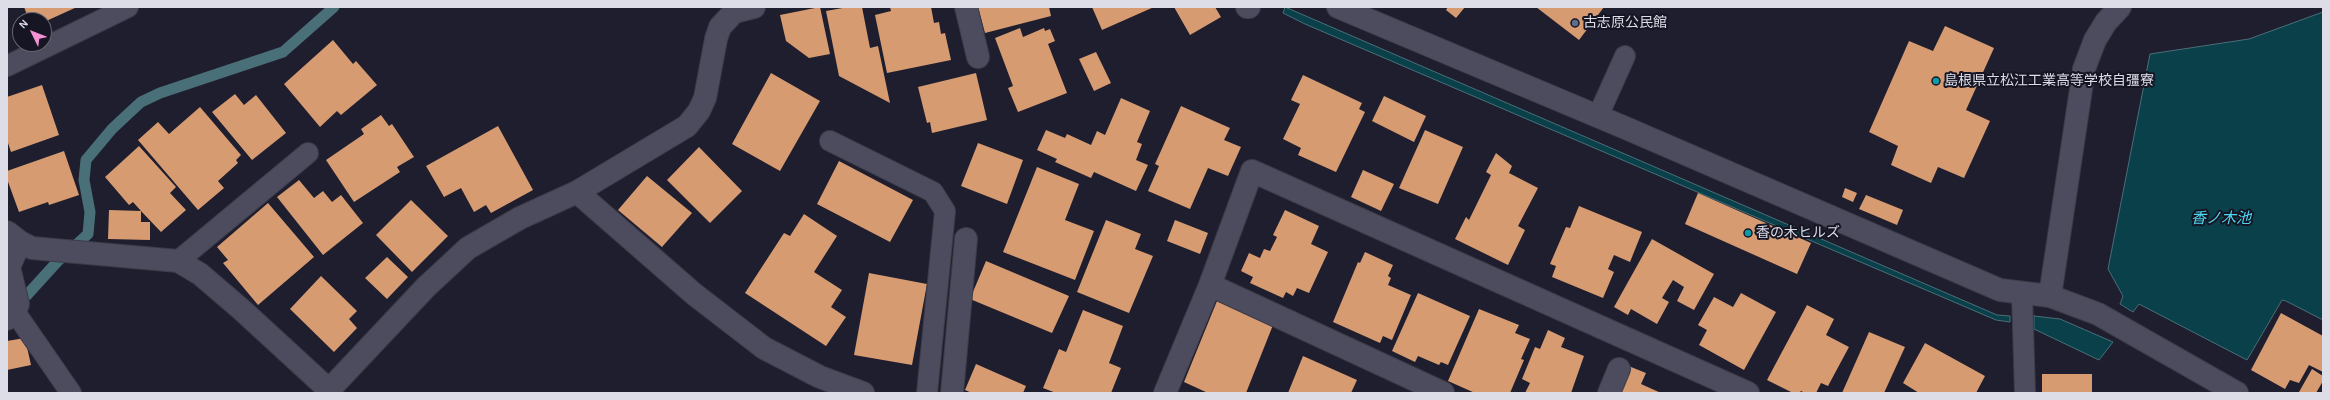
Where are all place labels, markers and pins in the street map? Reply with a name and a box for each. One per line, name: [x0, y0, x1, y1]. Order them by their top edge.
place label: 古志原公民館: [1583, 15, 1667, 31]
marker: 古志原公民館: [1570, 18, 1580, 28]
place label: 島根県立松江工業高等学校自彊寮: [1944, 73, 2154, 89]
marker: 島根県立松江工業高等学校自彊寮: [1931, 76, 1941, 86]
place label: 香の木ヒルズ: [1756, 225, 1840, 241]
marker: 香の木ヒルズ: [1743, 228, 1753, 238]

